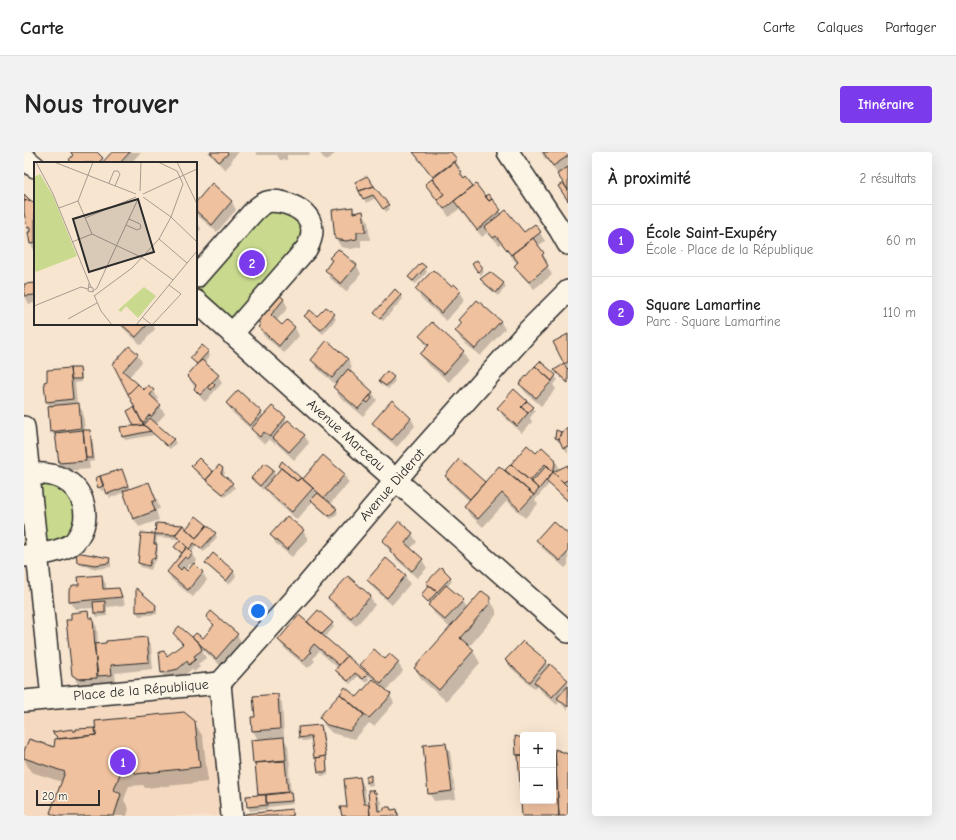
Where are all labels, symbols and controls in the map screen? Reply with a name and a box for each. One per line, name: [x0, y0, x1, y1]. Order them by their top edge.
text: Carte: [20, 17, 64, 39]
text: Carte: [763, 19, 795, 36]
text: Calques: [817, 19, 863, 36]
text: Partager: [885, 19, 936, 36]
button: Itinéraire: [840, 86, 932, 123]
text: Nous trouver: [24, 88, 179, 120]
inset map: [34, 162, 197, 325]
text: À proximité: [608, 169, 691, 188]
text: 2 résultats: [860, 171, 916, 186]
text: École Saint-Exupéry: [646, 224, 777, 242]
text: 1: [618, 233, 624, 248]
text: 60 m: [886, 233, 916, 248]
text: École · Place de la République: [646, 242, 813, 257]
pin: 2: [239, 248, 265, 278]
text: Square Lamartine: [646, 296, 761, 314]
text: 2: [618, 305, 624, 320]
text: 110 m: [883, 305, 916, 320]
text: Parc · Square Lamartine: [646, 314, 780, 329]
street label: Avenue Marceau: [303, 395, 389, 475]
street label: Avenue Diderot: [356, 445, 429, 525]
your location: [248, 601, 268, 621]
street label: Place de la République: [73, 676, 209, 704]
map controls: [520, 732, 556, 804]
button: +: [520, 732, 556, 768]
pin: 1: [110, 747, 136, 777]
button: −: [520, 768, 556, 804]
scale bar: [36, 788, 100, 807]
text: 20 m: [42, 790, 67, 803]

